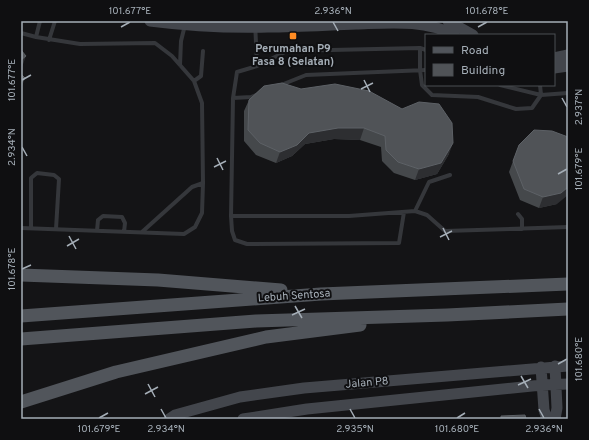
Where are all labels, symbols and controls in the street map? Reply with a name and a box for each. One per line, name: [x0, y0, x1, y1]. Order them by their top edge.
text: 101.677°E: [109, 5, 151, 18]
text: 2.936°N: [314, 5, 352, 18]
text: 101.678°E: [466, 5, 508, 18]
marker: Perumahan P9 Fasa 8 (Selatan): [288, 31, 298, 41]
legend: [425, 34, 555, 86]
place label: Perumahan P9 Fasa 8 (Selatan): [252, 42, 334, 69]
text: Road: [461, 43, 489, 59]
text: 101.677°E: [6, 59, 19, 101]
text: Building: [461, 63, 505, 79]
text: 2.937°N: [573, 89, 586, 125]
text: 2.934°N: [6, 128, 19, 166]
text: 101.679°E: [573, 147, 586, 191]
text: 101.678°E: [6, 248, 19, 290]
street label: Lebuh Sentosa: [257, 286, 331, 306]
text: 101.680°E: [573, 337, 586, 381]
street label: Jalan P8: [345, 374, 389, 392]
text: 101.679°E: [77, 423, 121, 436]
text: 2.934°N: [147, 423, 185, 436]
text: 2.935°N: [336, 423, 374, 436]
text: 101.680°E: [435, 423, 479, 436]
text: 2.936°N: [525, 423, 563, 436]

